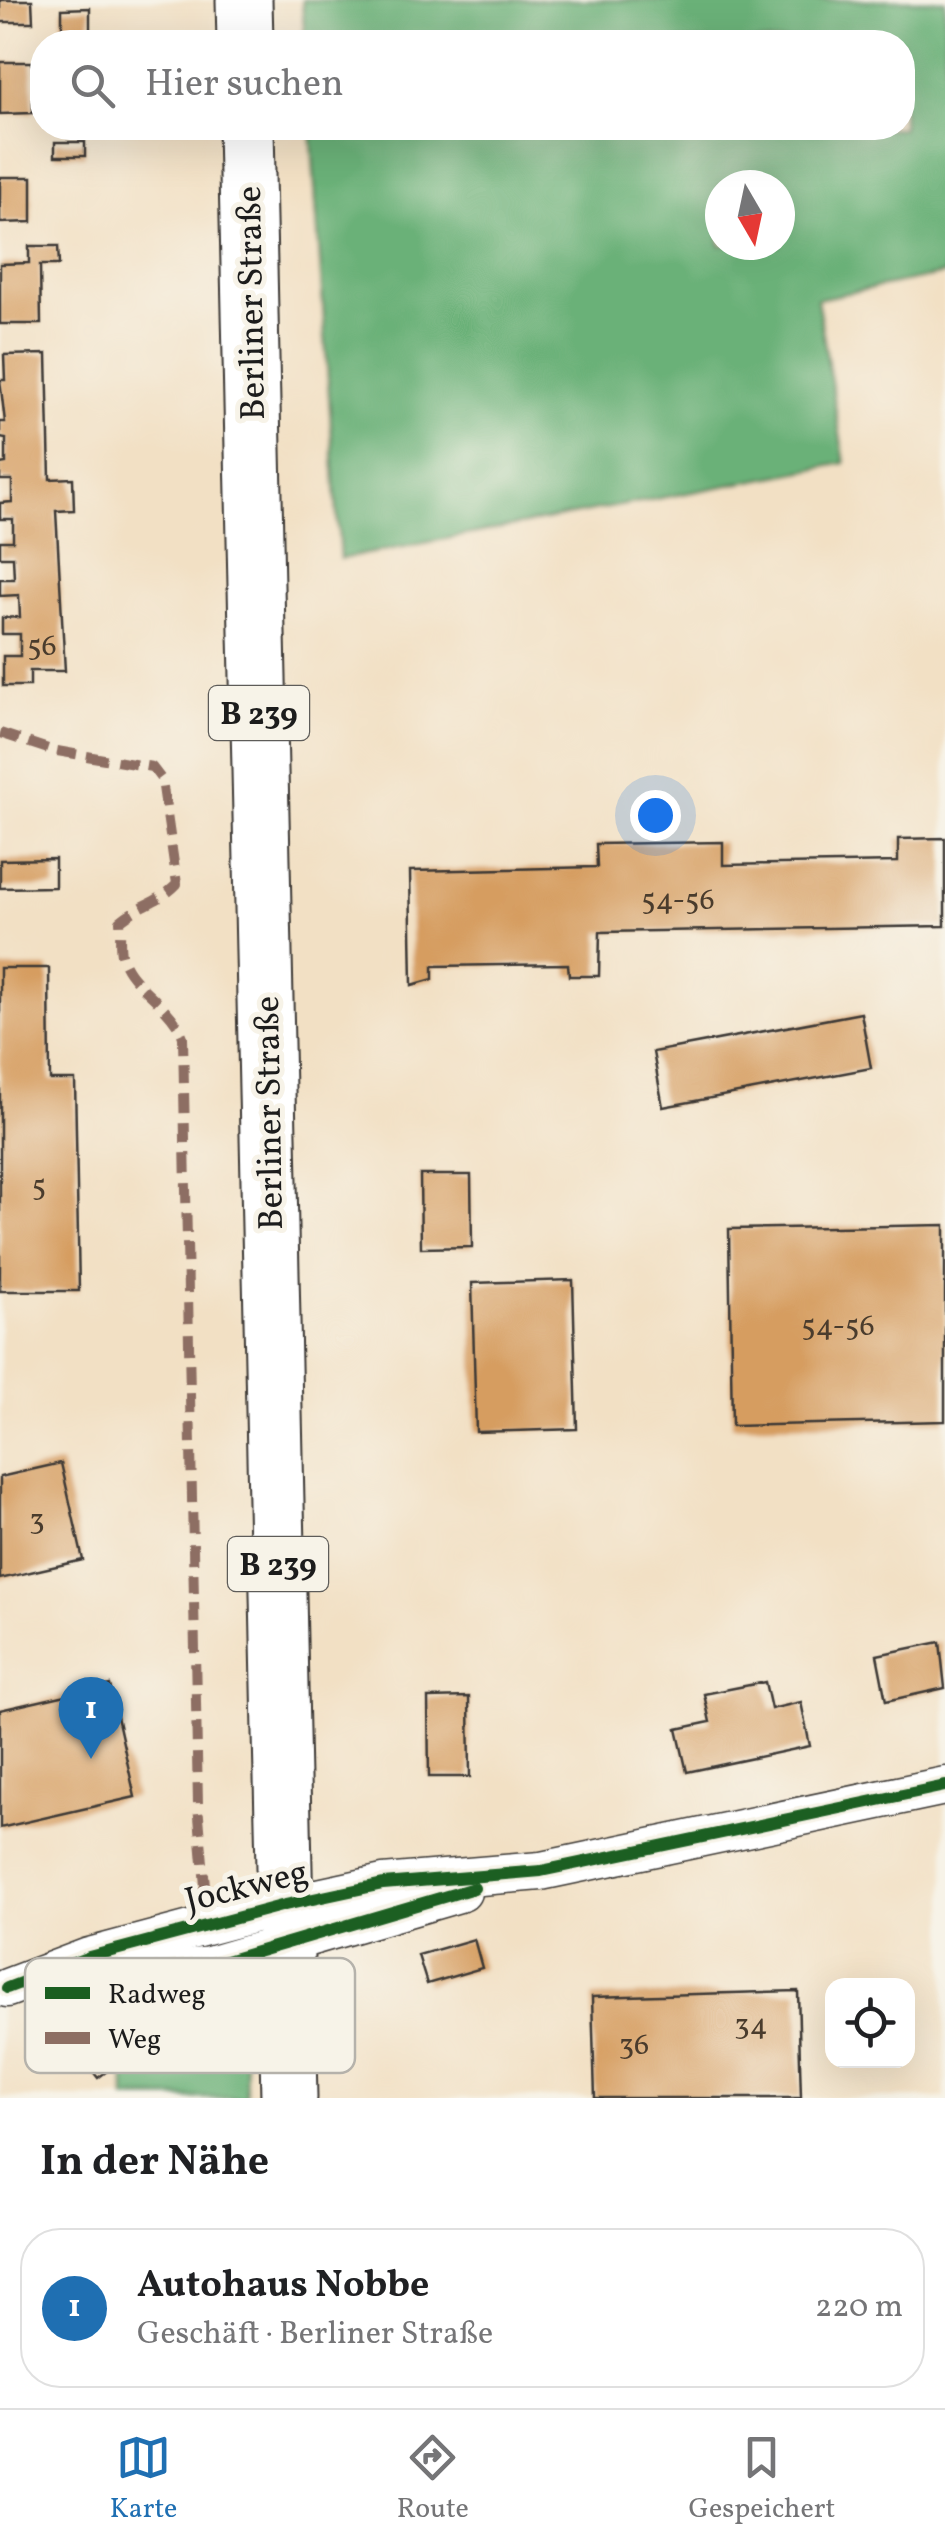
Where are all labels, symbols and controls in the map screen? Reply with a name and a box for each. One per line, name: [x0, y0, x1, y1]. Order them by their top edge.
search box: [30, 30, 915, 140]
icon: search: [65, 58, 120, 113]
text: Hier suchen: [145, 59, 344, 112]
north arrow: [705, 170, 795, 260]
street label: Berliner Straße: [227, 185, 279, 421]
house number: 56: [27, 626, 57, 668]
road number: B 239: [209, 686, 309, 740]
your location: [630, 790, 681, 841]
house number: 54-56: [641, 880, 715, 922]
street label: Berliner Straße: [245, 995, 297, 1231]
house number: 5: [32, 1166, 46, 1208]
house number: 54-56: [801, 1306, 875, 1348]
house number: 3: [29, 1500, 45, 1542]
road number: B 239: [228, 1537, 328, 1591]
pin: 1: [58, 1676, 124, 1759]
street label: Jockweg: [180, 1849, 313, 1926]
legend: [25, 1958, 355, 2073]
text: Radweg: [108, 1976, 206, 2015]
map controls: [825, 1978, 915, 2068]
button: locate: [825, 1978, 915, 2068]
house number: 34: [734, 2005, 768, 2047]
text: Weg: [108, 2021, 161, 2060]
house number: 36: [619, 2025, 649, 2067]
text: In der Nähe: [40, 2134, 269, 2193]
text: Autohaus Nobbe: [137, 2260, 429, 2313]
text: 1: [68, 2286, 81, 2330]
text: 220 m: [815, 2286, 903, 2330]
text: Geschäft · Berliner Straße: [137, 2313, 493, 2357]
tab: Karte: [110, 2430, 177, 2529]
tab: Route: [397, 2430, 469, 2529]
tab: Gespeichert: [688, 2430, 835, 2529]

